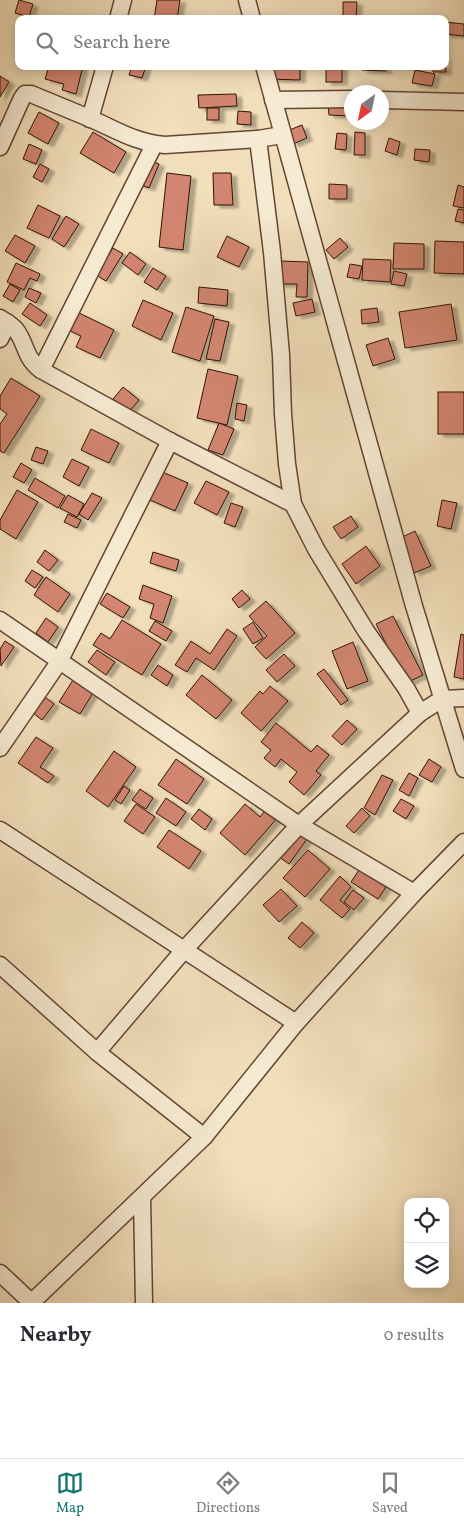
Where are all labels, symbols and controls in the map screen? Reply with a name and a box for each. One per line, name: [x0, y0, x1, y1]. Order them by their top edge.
search box: [15, 15, 449, 70]
icon: search: [33, 29, 61, 57]
text: Search here: [73, 30, 170, 56]
north arrow: [344, 85, 389, 130]
map controls: [404, 1198, 449, 1288]
button: locate: [404, 1198, 449, 1243]
button: layers: [404, 1243, 449, 1288]
text: Nearby: [20, 1321, 91, 1350]
text: 0 results: [384, 1325, 444, 1347]
tab: Map: [56, 1469, 84, 1518]
tab: Directions: [196, 1469, 260, 1518]
tab: Saved: [372, 1469, 408, 1518]

